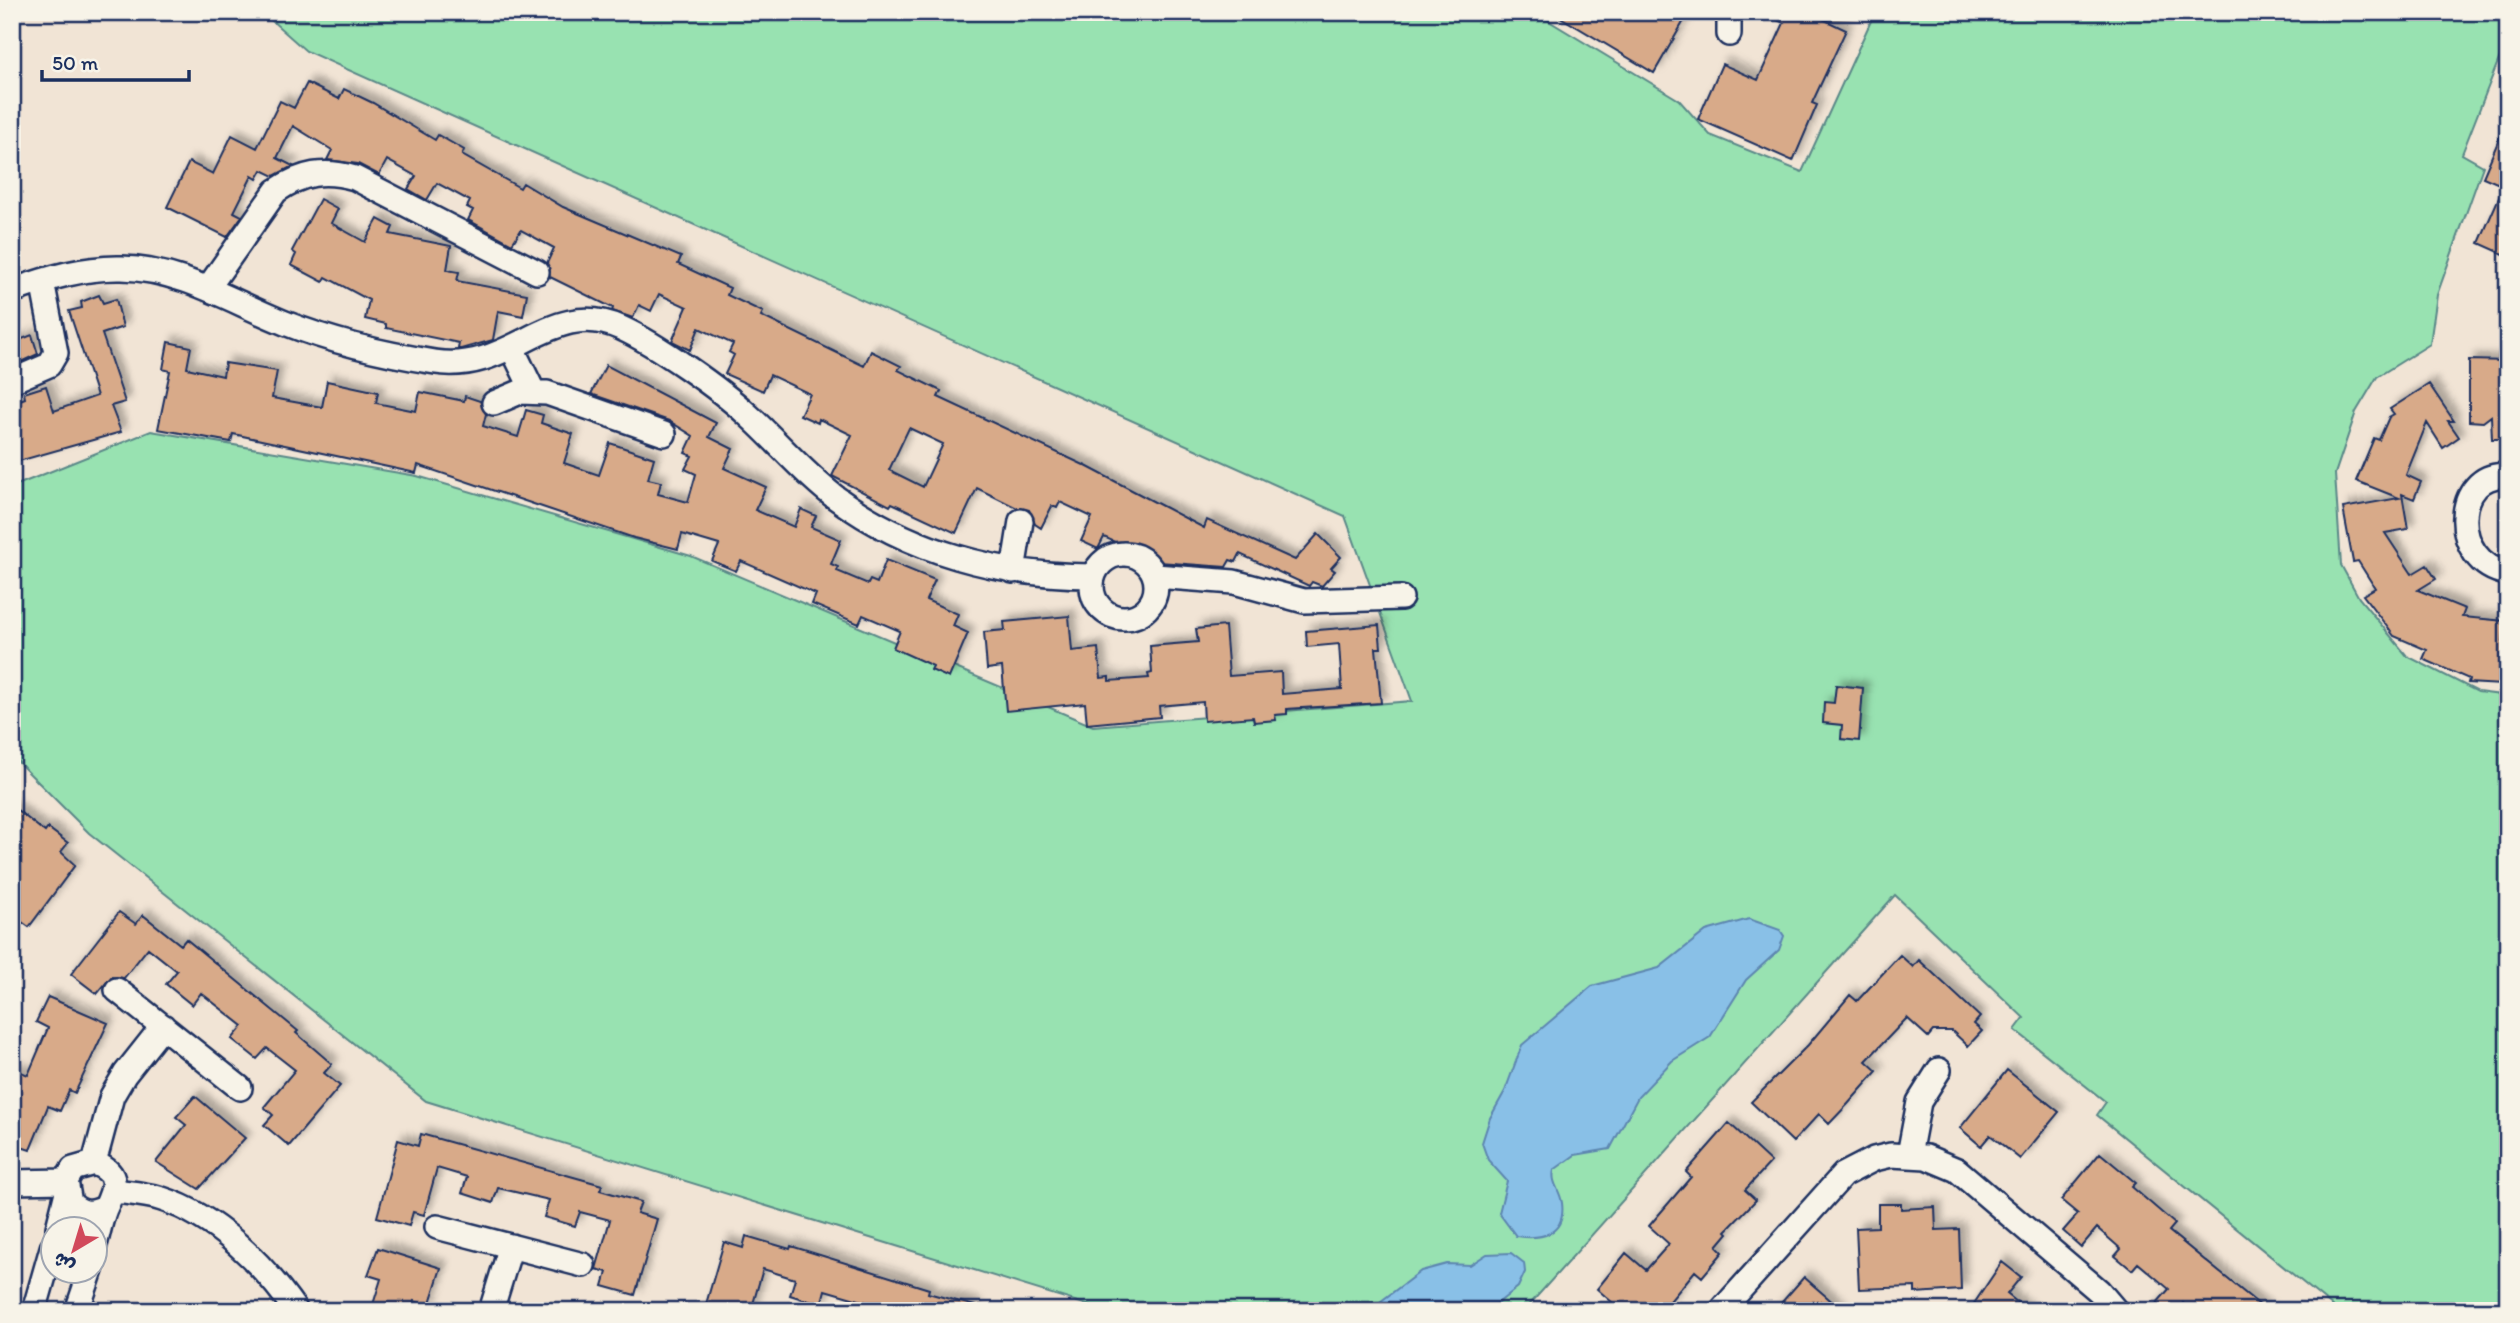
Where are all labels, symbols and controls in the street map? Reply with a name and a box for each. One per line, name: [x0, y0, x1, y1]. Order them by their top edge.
scale bar: [42, 38, 189, 82]
text: 50 m: [52, 50, 99, 75]
north arrow: [38, 1214, 108, 1284]
text: ش: [48, 1247, 79, 1278]

